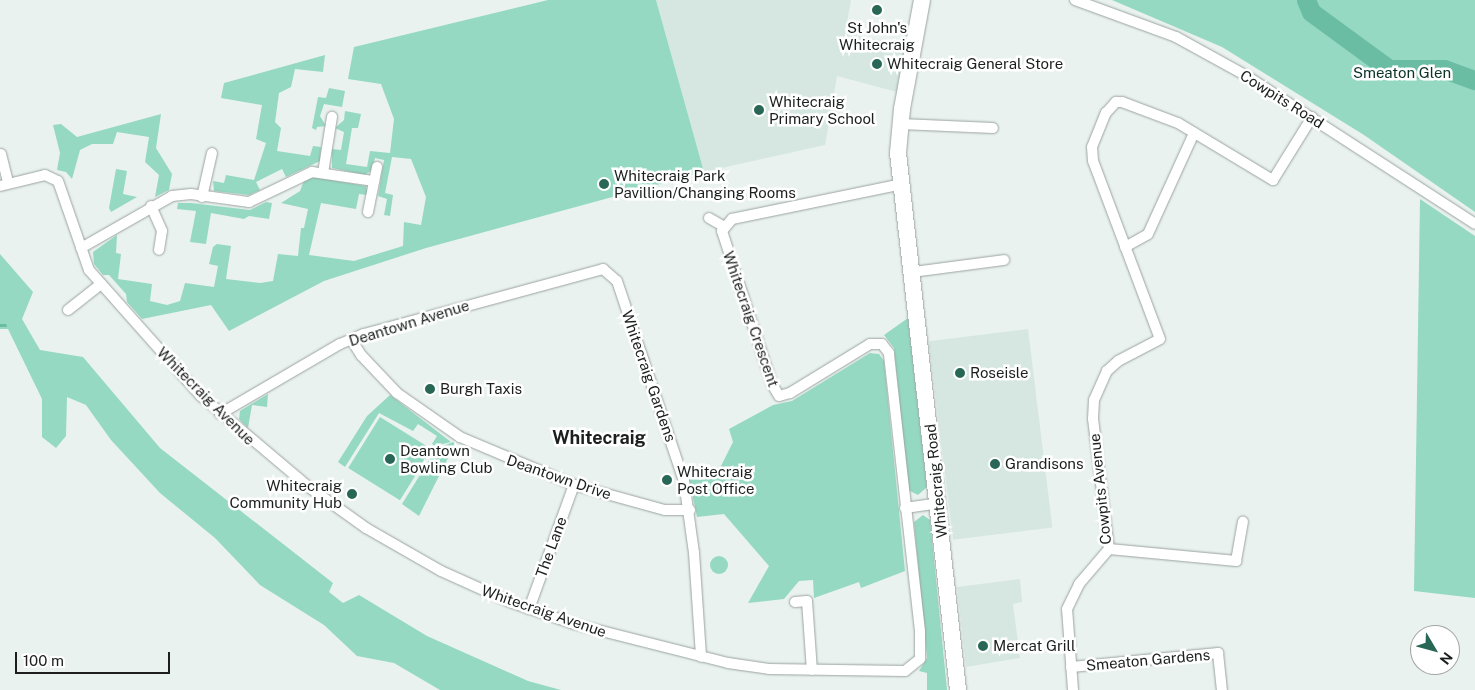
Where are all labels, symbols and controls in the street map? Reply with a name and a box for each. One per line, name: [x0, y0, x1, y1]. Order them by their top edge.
marker: St John's Whitecraig: [871, 4, 883, 16]
place label: St John's Whitecraig: [839, 18, 915, 53]
place label: Whitecraig General Store: [887, 55, 1063, 73]
marker: Whitecraig General Store: [871, 58, 883, 70]
park label: Smeaton Glen: [1353, 64, 1451, 82]
street label: Cowpits Road: [1237, 66, 1327, 132]
place label: Whitecraig Primary School: [769, 92, 875, 127]
marker: Whitecraig Primary School: [753, 104, 765, 116]
place label: Whitecraig Park Pavillion/Changing Rooms: [614, 166, 796, 201]
marker: Whitecraig Park Pavillion/Changing Rooms: [598, 178, 610, 190]
street label: Whitecraig Crescent: [719, 249, 783, 389]
street label: Deantown Avenue: [347, 296, 471, 350]
street label: Whitecraig Gardens: [618, 308, 680, 444]
street label: Whitecraig Avenue: [153, 343, 259, 449]
place label: Roseisle: [970, 364, 1028, 382]
marker: Roseisle: [954, 367, 966, 379]
place label: Burgh Taxis: [440, 380, 522, 398]
marker: Burgh Taxis: [424, 383, 436, 395]
street label: Whitecraig Road: [921, 423, 951, 539]
district label: Whitecraig: [552, 427, 646, 449]
street label: Cowpits Avenue: [1085, 433, 1115, 545]
place label: Deantown Bowling Club: [400, 441, 492, 476]
street label: Deantown Drive: [504, 451, 614, 503]
marker: Deantown Bowling Club: [384, 453, 396, 465]
place label: Grandisons: [1005, 455, 1084, 473]
marker: Grandisons: [989, 458, 1001, 470]
place label: Whitecraig Post Office: [677, 462, 754, 497]
marker: Whitecraig Post Office: [661, 474, 673, 486]
place label: Whitecraig Community Hub: [229, 476, 342, 511]
marker: Whitecraig Community Hub: [346, 488, 358, 500]
street label: The Lane: [532, 514, 570, 580]
street label: Whitecraig Avenue: [479, 581, 609, 641]
north arrow: [1410, 625, 1460, 675]
place label: Mercat Grill: [993, 637, 1075, 655]
marker: Mercat Grill: [977, 640, 989, 652]
scale bar: [18, 642, 172, 674]
street label: Smeaton Gardens: [1085, 646, 1211, 674]
text: N: [1437, 649, 1456, 668]
text: 100 m: [23, 652, 64, 669]

